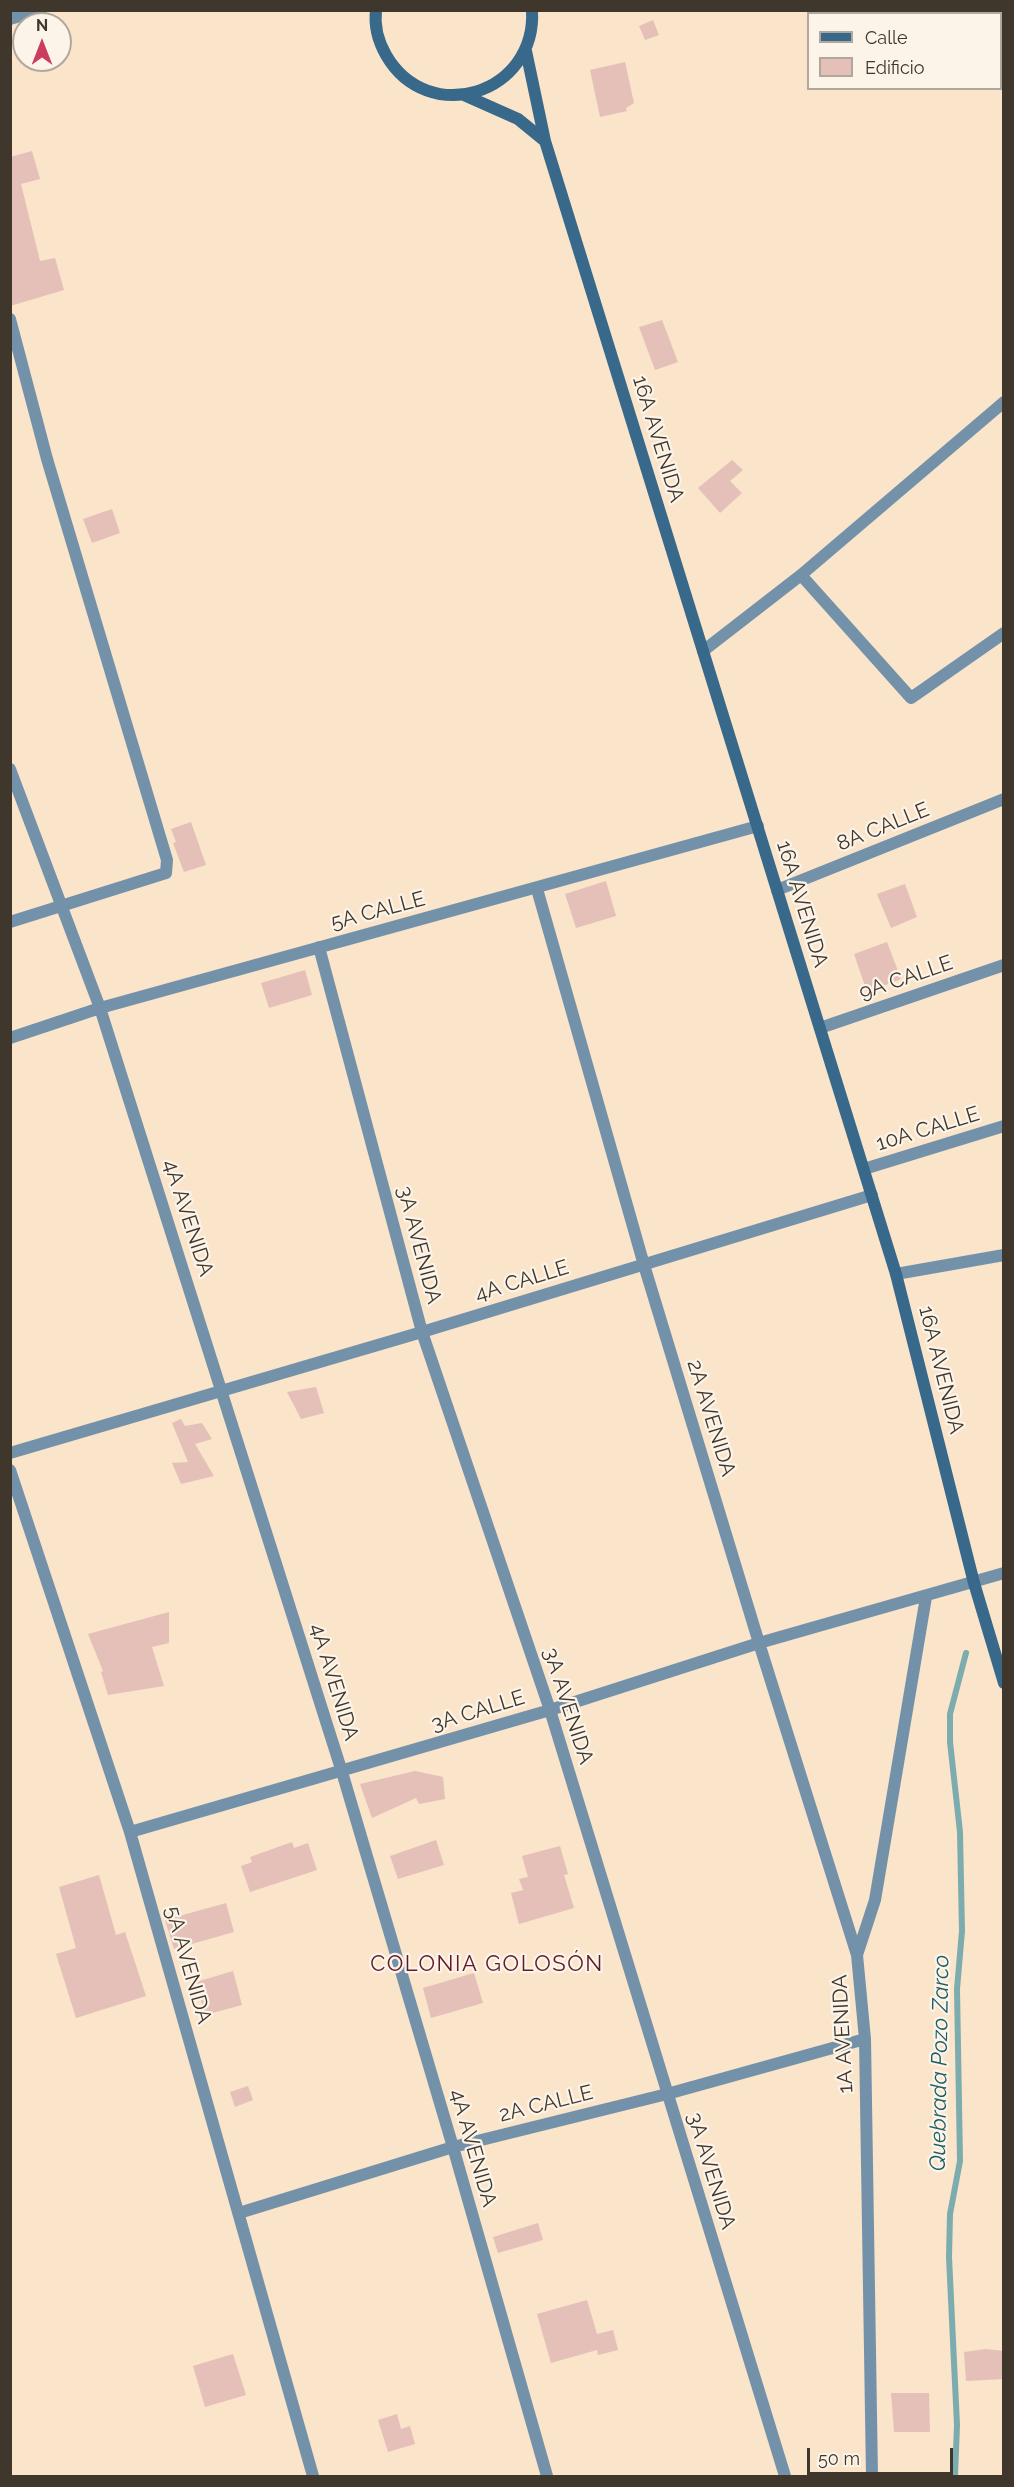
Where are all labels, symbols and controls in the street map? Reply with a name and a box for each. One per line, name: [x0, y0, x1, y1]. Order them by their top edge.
north arrow: [12, 12, 72, 72]
legend: [807, 12, 1002, 90]
text: N: [36, 16, 48, 35]
text: Calle: [865, 27, 908, 48]
text: Edificio: [865, 57, 924, 78]
street label: 16A AVENIDA: [627, 373, 689, 505]
street label: 8A CALLE: [833, 797, 933, 857]
street label: 16A AVENIDA: [771, 838, 833, 970]
street label: 5A CALLE: [328, 886, 428, 936]
street label: 9A CALLE: [856, 950, 956, 1006]
street label: 10A CALLE: [873, 1101, 983, 1157]
street label: 4A AVENIDA: [157, 1157, 219, 1279]
street label: 3A AVENIDA: [391, 1183, 447, 1307]
street label: 4A CALLE: [472, 1255, 572, 1307]
street label: 16A AVENIDA: [913, 1303, 969, 1437]
street label: 2A AVENIDA: [681, 1357, 741, 1479]
street label: 4A AVENIDA: [304, 1620, 364, 1744]
street label: 3A AVENIDA: [537, 1645, 599, 1767]
street label: 3A CALLE: [428, 1685, 528, 1737]
street label: 5A AVENIDA: [159, 1903, 217, 2027]
district label: COLONIA GOLOSÓN: [370, 1951, 604, 1977]
water label: Quebrada Pozo Zarco: [925, 1955, 955, 2171]
street label: 1A AVENIDA: [827, 1974, 859, 2094]
street label: 2A CALLE: [496, 2080, 596, 2128]
street label: 4A AVENIDA: [444, 2086, 502, 2210]
street label: 3A AVENIDA: [681, 2110, 741, 2232]
scale bar: [810, 2436, 956, 2474]
text: 50 m: [818, 2448, 860, 2469]

